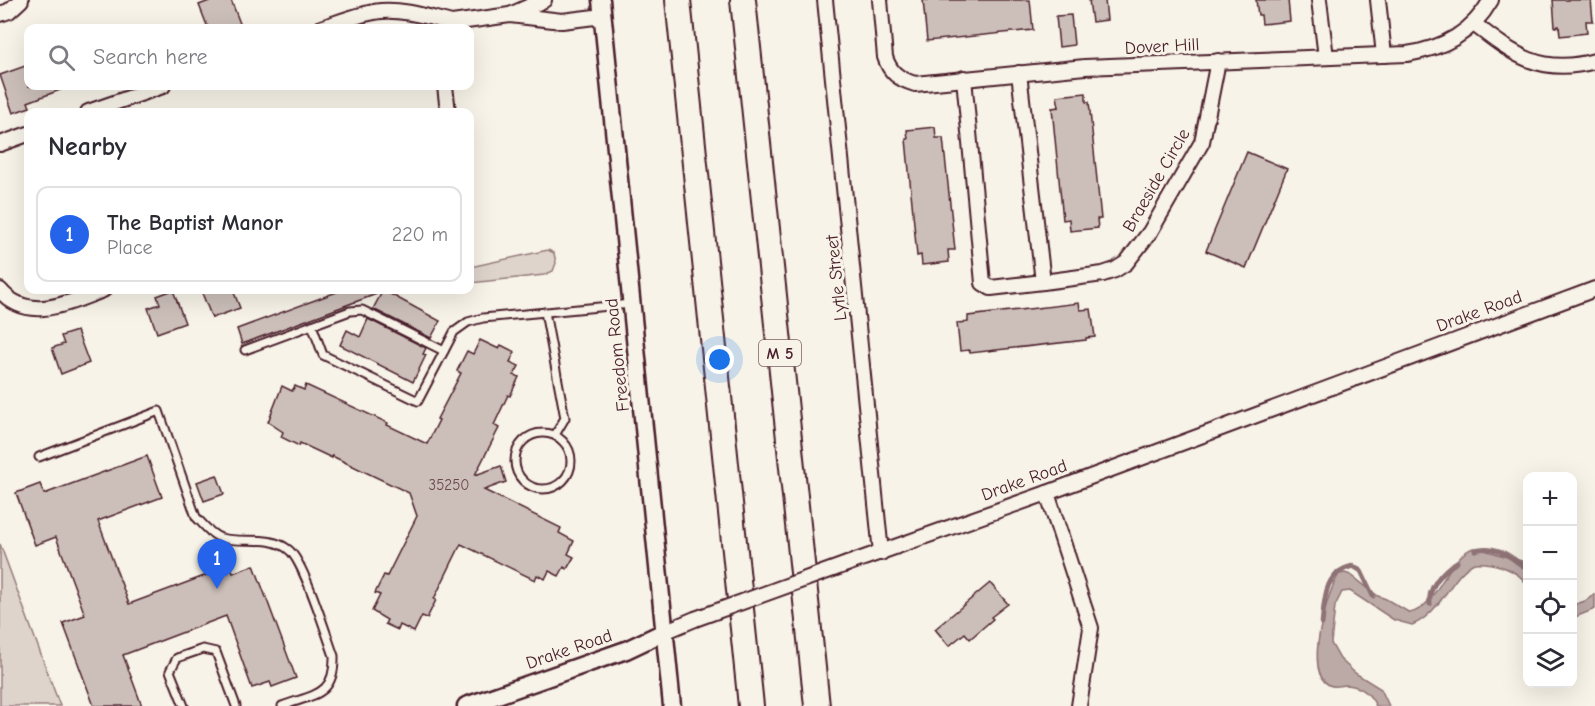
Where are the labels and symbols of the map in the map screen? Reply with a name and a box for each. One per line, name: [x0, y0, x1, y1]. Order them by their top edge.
street label: Dover Hill: [1124, 34, 1200, 59]
street label: Braeside Circle: [1118, 125, 1194, 236]
street label: Lytle Street: [821, 233, 851, 322]
street label: Drake Road: [1433, 286, 1525, 337]
street label: Freedom Road: [601, 297, 634, 413]
road number: M 5: [759, 340, 801, 366]
your location: [705, 345, 734, 374]
street label: Drake Road: [978, 455, 1070, 506]
house number: 35250: [429, 476, 469, 494]
pin: 1: [198, 540, 236, 589]
street label: Drake Road: [523, 625, 615, 674]

